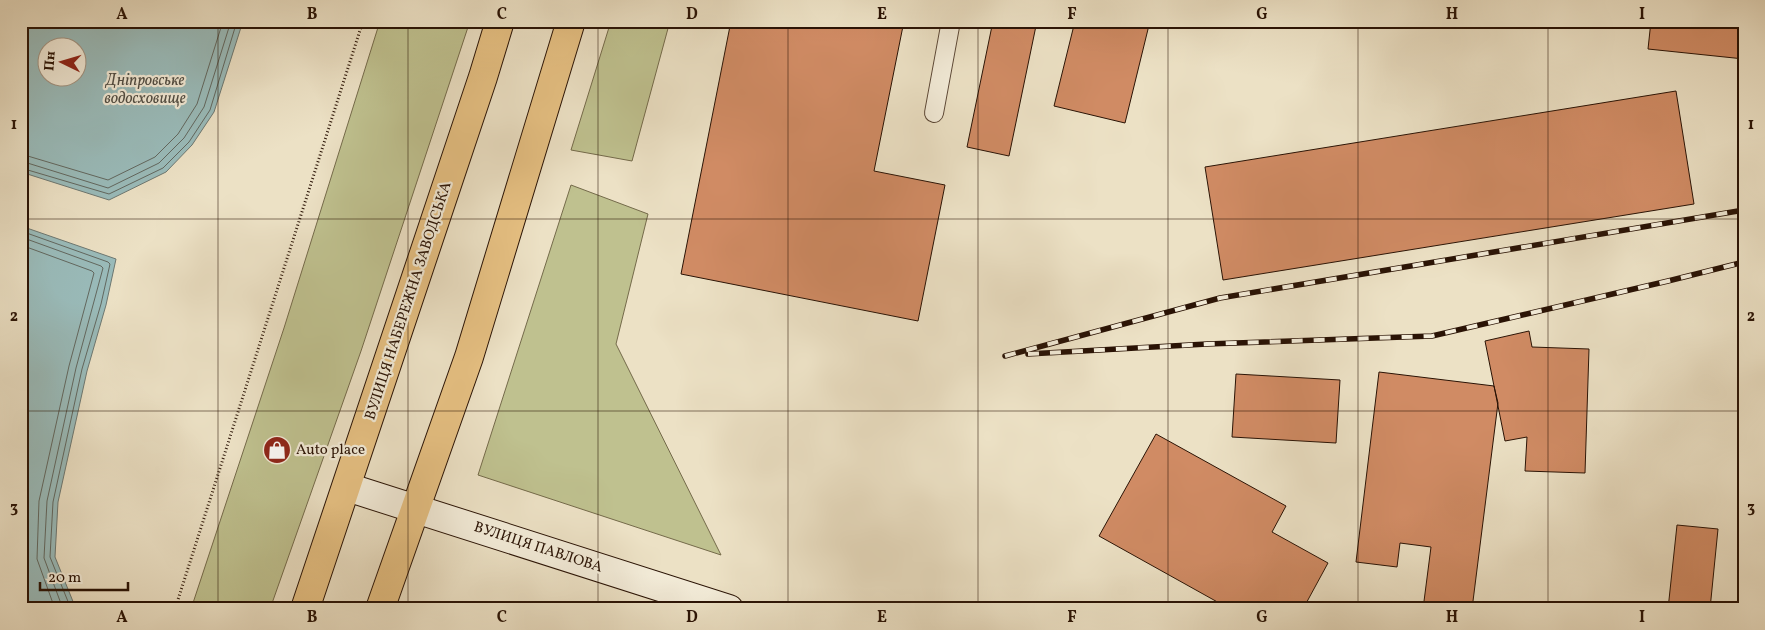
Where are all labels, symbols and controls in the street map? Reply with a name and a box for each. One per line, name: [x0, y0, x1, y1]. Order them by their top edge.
text: A: [116, 4, 128, 26]
text: B: [307, 4, 318, 26]
text: C: [497, 4, 507, 26]
text: D: [686, 4, 698, 26]
text: E: [877, 4, 887, 26]
text: F: [1067, 4, 1077, 26]
text: G: [1256, 4, 1268, 26]
text: H: [1446, 4, 1458, 26]
text: I: [1639, 4, 1645, 26]
north arrow: [38, 38, 88, 88]
text: Пн: [40, 50, 61, 72]
water label: Дніпровське водосховище: [104, 70, 186, 110]
text: 1: [11, 114, 17, 136]
text: 1: [1748, 114, 1754, 136]
street label: ВУЛИЦЯ НАБЕРЕЖНА ЗАВОДСЬКА: [360, 179, 458, 423]
text: 2: [10, 306, 18, 328]
text: 2: [1747, 306, 1755, 328]
shop icon: Auto place: [262, 435, 292, 465]
place label: Auto place: [296, 440, 365, 461]
text: 3: [10, 497, 18, 519]
text: 3: [1747, 497, 1755, 519]
street label: ВУЛИЦЯ ПАВЛОВА: [471, 517, 606, 579]
scale bar: [40, 560, 128, 592]
text: 20 m: [48, 568, 81, 589]
text: A: [116, 607, 128, 629]
text: B: [307, 607, 318, 629]
text: C: [497, 607, 507, 629]
text: D: [686, 607, 698, 629]
text: E: [877, 607, 887, 629]
text: F: [1067, 607, 1077, 629]
text: G: [1256, 607, 1268, 629]
text: H: [1446, 607, 1458, 629]
text: I: [1639, 607, 1645, 629]

